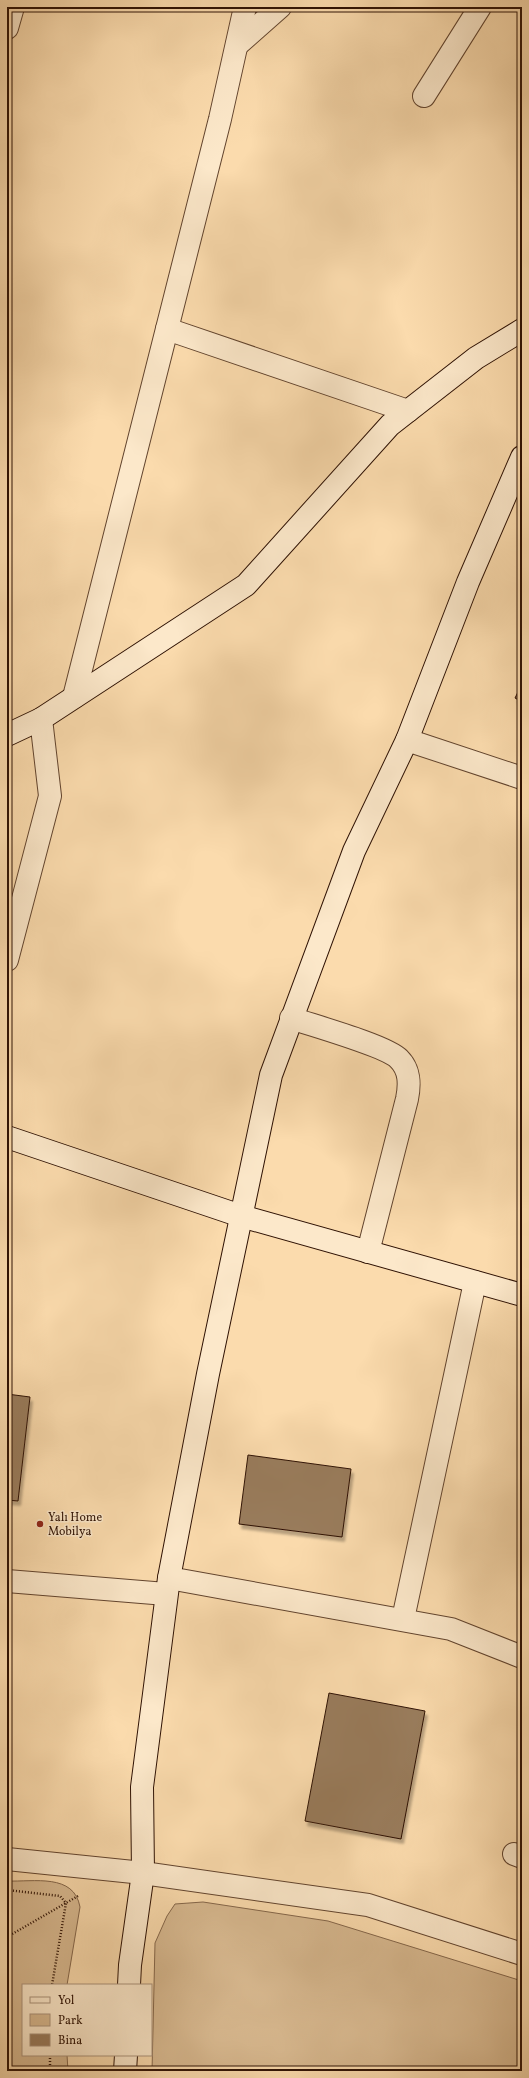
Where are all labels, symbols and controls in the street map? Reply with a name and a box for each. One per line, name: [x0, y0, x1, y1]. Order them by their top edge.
place label: Yalı Home Mobilya: [48, 1510, 102, 1540]
marker: Yalı Home Mobilya: [35, 1519, 45, 1529]
legend: [22, 1984, 152, 2056]
text: Yol: [58, 1993, 75, 2009]
text: Park: [58, 2013, 83, 2029]
text: Bina: [58, 2033, 82, 2049]

